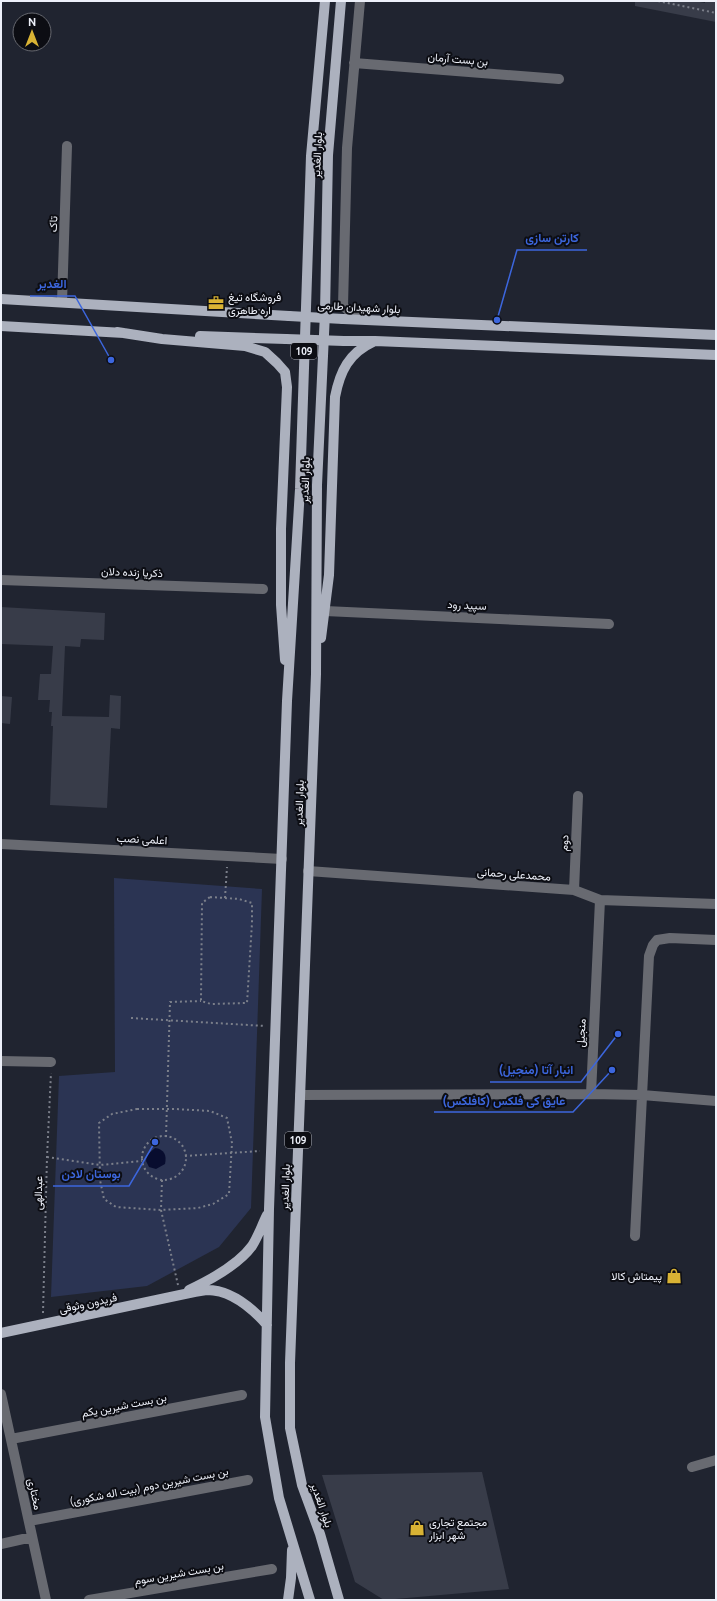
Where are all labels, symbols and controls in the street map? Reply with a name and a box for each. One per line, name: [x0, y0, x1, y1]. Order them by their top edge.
north arrow: [12, 12, 52, 52]
text: N: [28, 16, 36, 28]
street label: بن بست آرمان: [427, 50, 489, 69]
street label: بلوار الغدیر: [310, 132, 325, 180]
street label: تاک: [47, 215, 59, 232]
callout: کارتن سازی: [517, 226, 587, 250]
text: کارتن سازی: [525, 231, 579, 246]
callout: الغدیر: [30, 272, 75, 296]
text: الغدیر: [36, 277, 67, 292]
place label: فروشگاه تیغ اره طاهری: [228, 291, 281, 317]
office icon: فروشگاه تیغ اره طاهری: [207, 294, 225, 312]
street label: بلوار شهیدان طارمی: [317, 299, 401, 316]
road number: 109: [291, 343, 317, 359]
street label: بلوار الغدیر: [298, 457, 313, 504]
street label: ذکریا زنده دلان: [101, 565, 163, 580]
street label: سپید رود: [447, 598, 487, 614]
street label: بلوار الغدیر: [292, 780, 307, 827]
street label: اعلمی نصب: [116, 832, 168, 847]
street label: دوم: [558, 834, 572, 852]
street label: محمدعلی رحمانی: [477, 865, 552, 884]
street label: منجیل: [574, 1018, 589, 1048]
callout: انبار آتا (منجیل): [490, 1058, 581, 1082]
text: انبار آتا (منجیل): [499, 1063, 573, 1078]
callout: عایق کی فلکس (کافلکس): [434, 1088, 573, 1112]
text: عایق کی فلکس (کافلکس): [443, 1094, 565, 1108]
road number: 109: [285, 1132, 311, 1148]
callout: بوستان لادن: [53, 1162, 129, 1186]
street label: بلوار الغدیر: [278, 1164, 293, 1211]
text: بوستان لادن: [61, 1167, 121, 1182]
street label: عبدالهی: [32, 1176, 45, 1210]
shop icon: پیمتاش کالا: [665, 1267, 683, 1285]
place label: پیمتاش کالا: [611, 1270, 662, 1284]
street label: فریدون وثوقی: [58, 1291, 118, 1316]
street label: بن بست شیرین یکم: [80, 1391, 168, 1421]
street label: بن بست شیرین دوم (بیت اله شکوری): [69, 1465, 230, 1509]
street label: مختاری: [25, 1477, 44, 1511]
street label: بلوار الغدیر: [308, 1480, 335, 1529]
place label: مجتمع تجاری شهر ابزار: [428, 1516, 487, 1542]
shop icon: مجتمع تجاری شهر ابزار: [408, 1519, 426, 1537]
street label: بن بست شیرین سوم: [133, 1559, 225, 1589]

